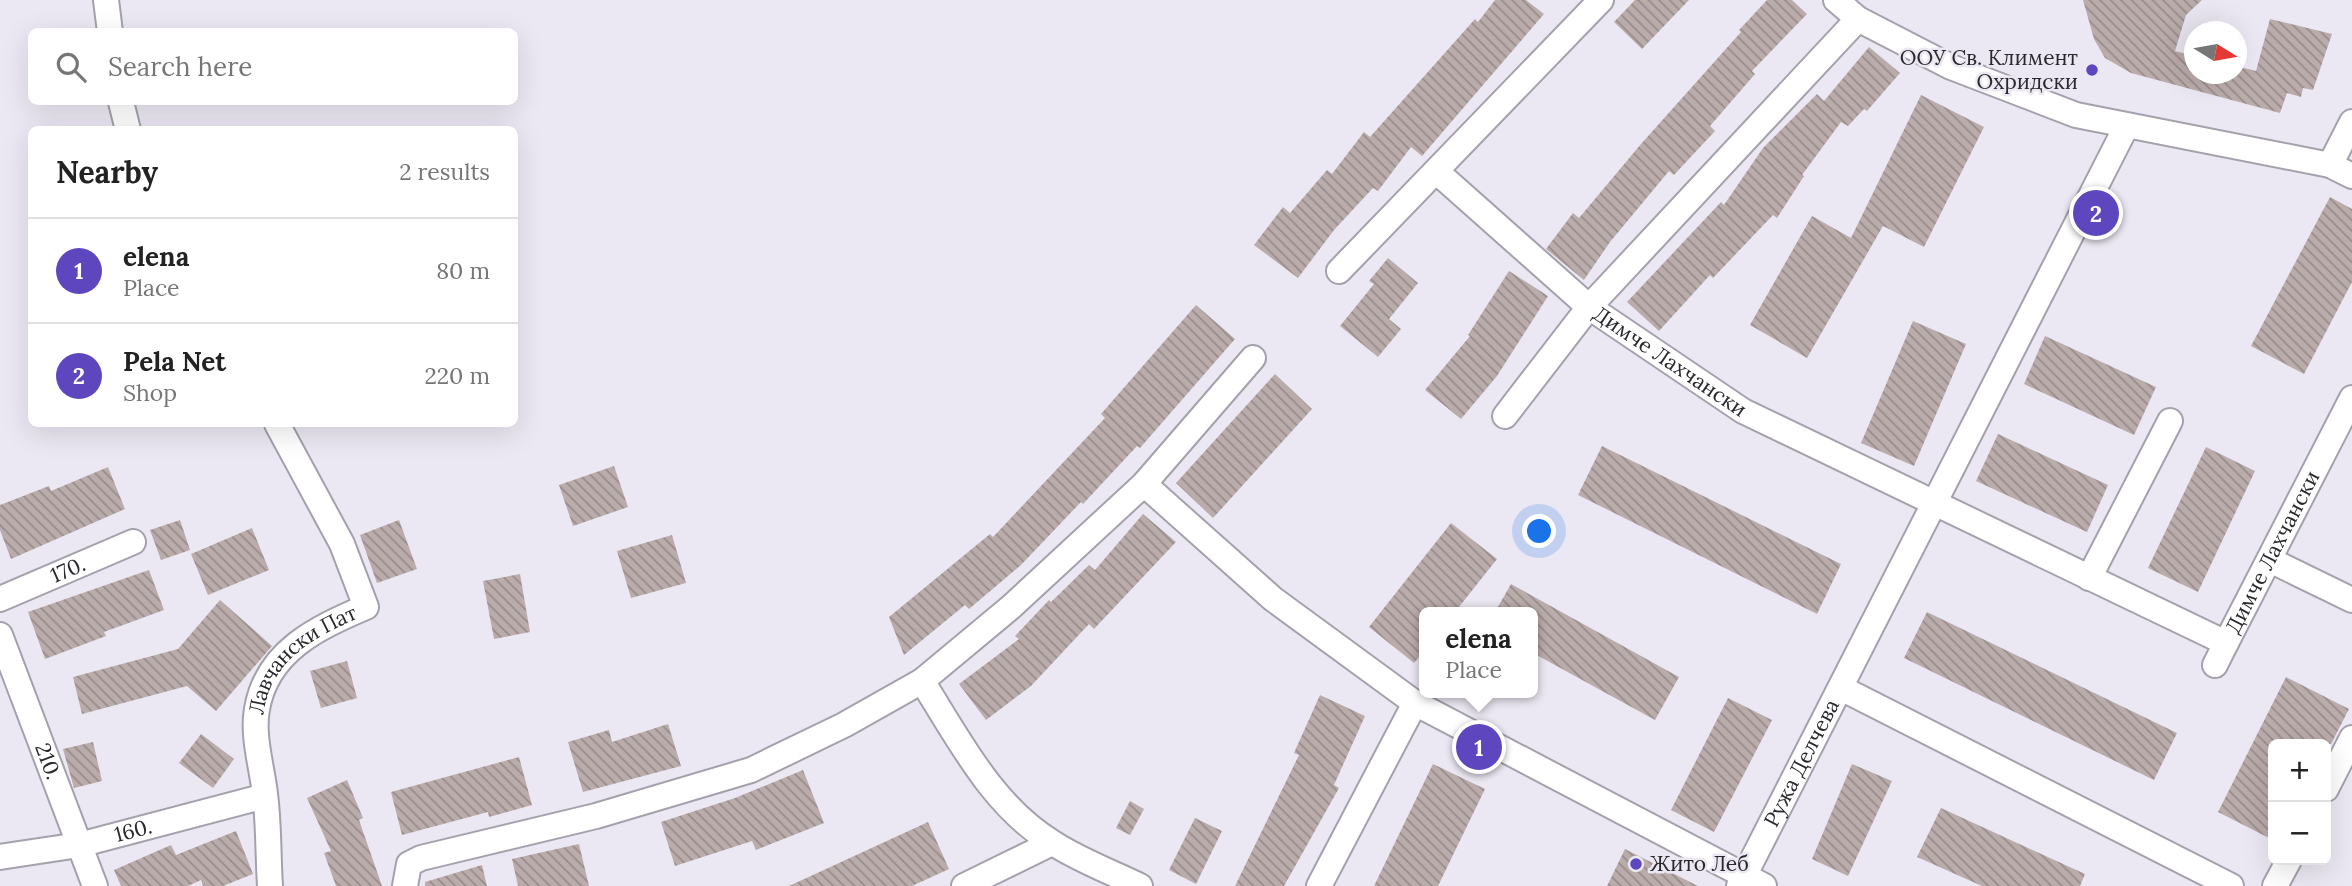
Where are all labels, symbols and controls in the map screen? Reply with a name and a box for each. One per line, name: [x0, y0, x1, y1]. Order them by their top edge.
north arrow: [2184, 21, 2247, 84]
search box: [28, 28, 518, 105]
place label: ООУ Св. Климент Охридски: [1900, 44, 2078, 95]
icon: search: [52, 48, 90, 86]
text: Search here: [108, 50, 252, 83]
marker: ООУ Св. Климент Охридски: [2084, 62, 2100, 78]
text: Nearby: [56, 153, 158, 191]
text: 2 results: [399, 157, 490, 186]
pin: 2: [2073, 187, 2119, 239]
text: elena: [123, 240, 189, 273]
text: 1: [74, 256, 84, 285]
text: 80 m: [436, 256, 490, 285]
text: Place: [123, 273, 180, 302]
street label: Димче Лахчански: [1588, 300, 1752, 423]
text: Pela Net: [123, 345, 226, 378]
text: 2: [73, 361, 85, 390]
text: 220 m: [424, 361, 490, 390]
text: Shop: [123, 378, 177, 407]
street label: Димче Лахчански: [2219, 466, 2325, 638]
your location: [1522, 514, 1556, 548]
street label: 170.: [46, 550, 89, 589]
street label: Лавчански Пат: [242, 599, 361, 716]
popup: [1419, 607, 1538, 698]
text: elena: [1445, 622, 1512, 655]
text: Place: [1445, 655, 1502, 684]
street label: Ружа Делчева: [1757, 694, 1845, 831]
pin: 1: [1456, 721, 1502, 773]
street label: 210.: [29, 739, 67, 783]
map controls: [2268, 739, 2331, 865]
button: +: [2268, 739, 2331, 802]
button: −: [2268, 802, 2331, 865]
street label: 160.: [111, 812, 155, 848]
place label: Жито Леб: [1650, 850, 1749, 877]
marker: Жито Леб: [1628, 856, 1644, 872]

